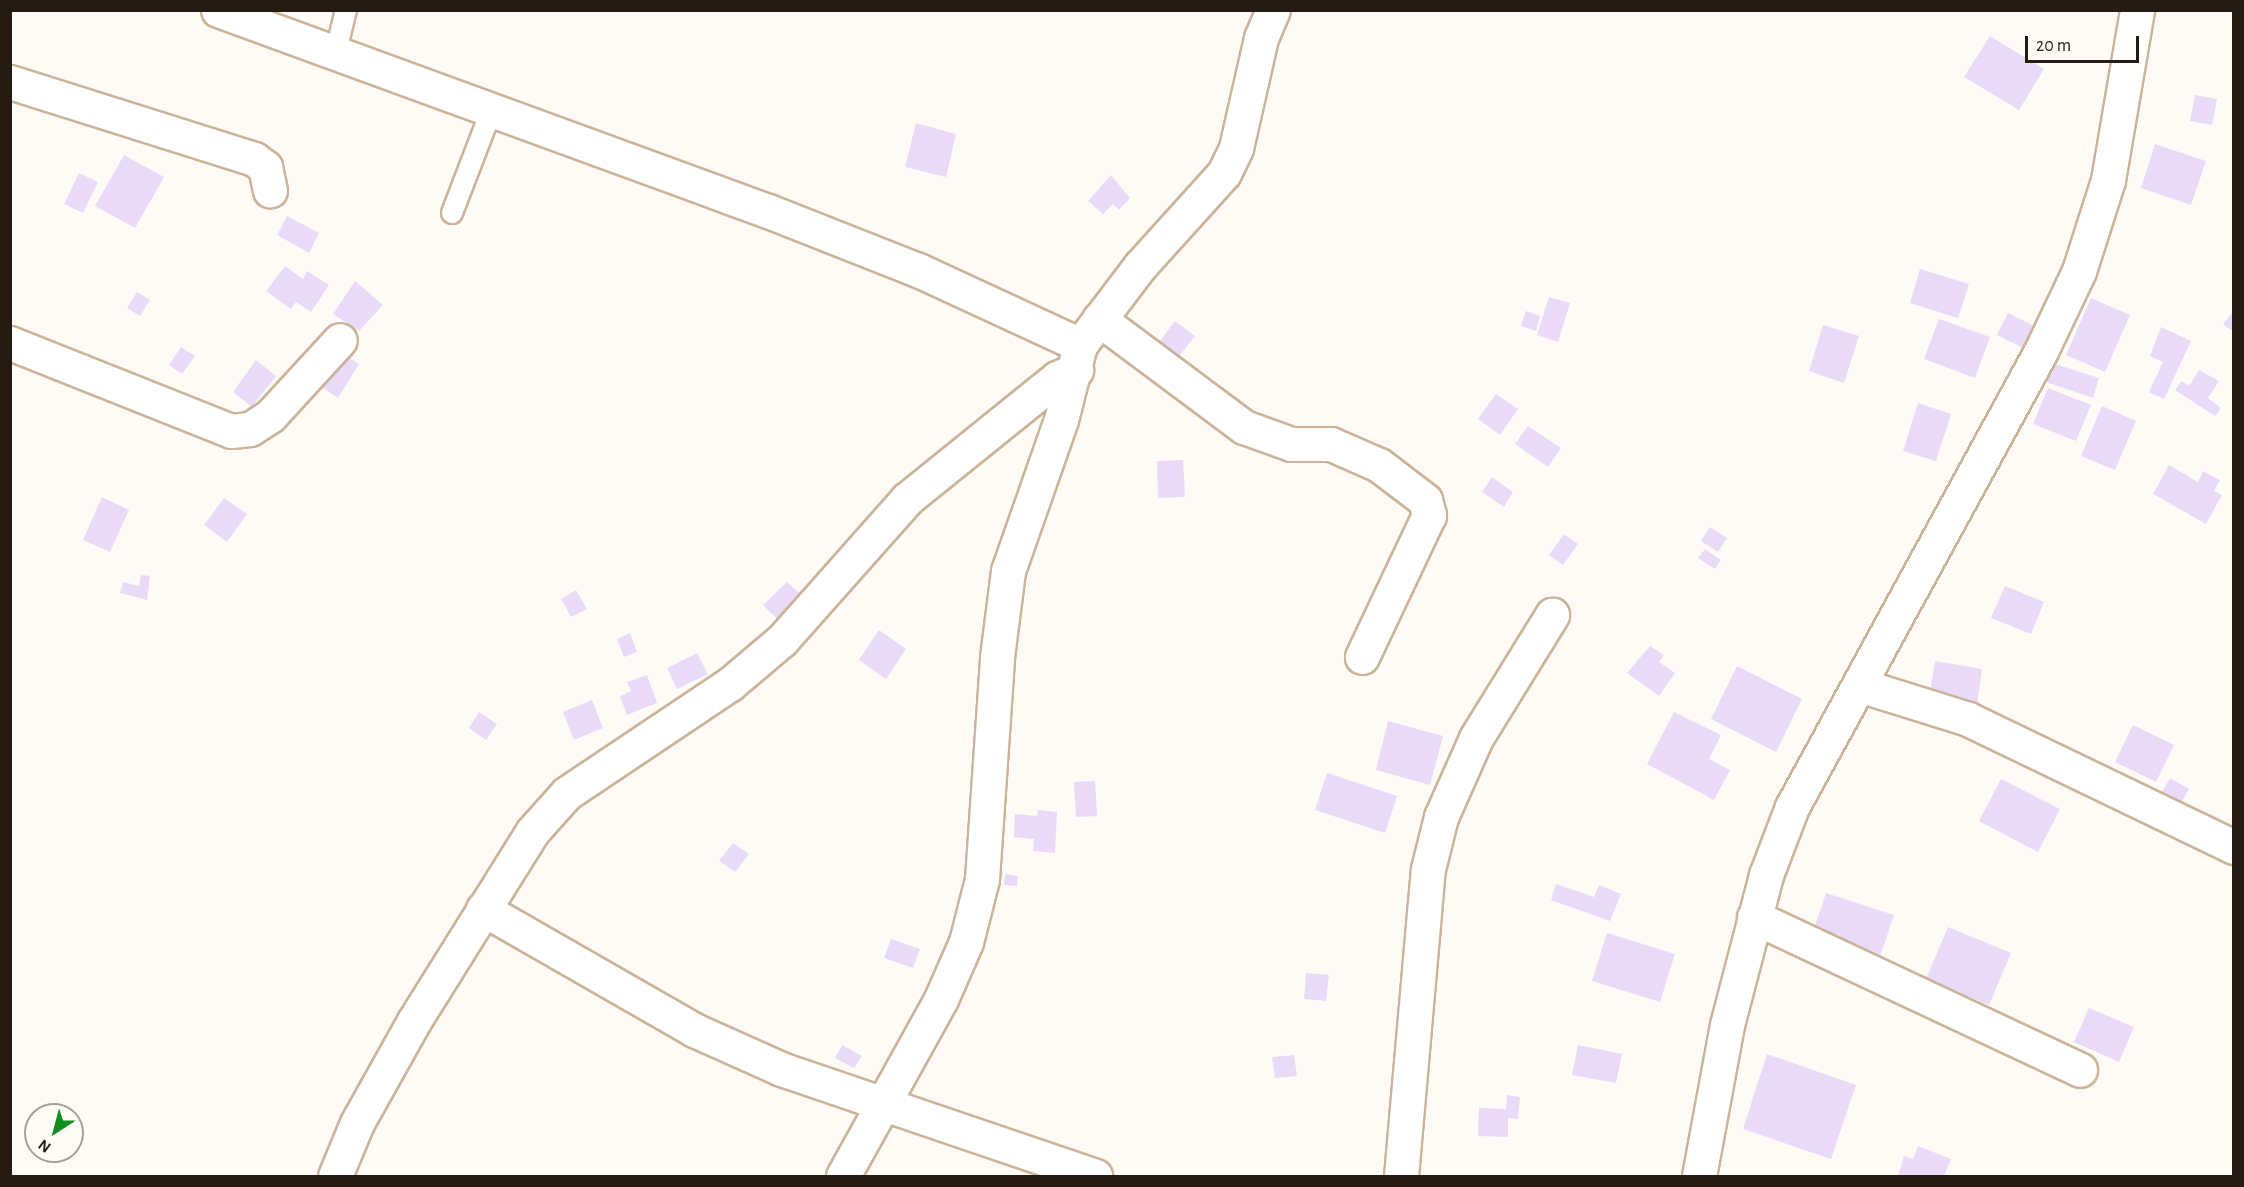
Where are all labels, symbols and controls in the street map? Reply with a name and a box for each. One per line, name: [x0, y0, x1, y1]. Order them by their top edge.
scale bar: [2028, 24, 2142, 62]
text: 20 m: [2036, 37, 2071, 55]
north arrow: [24, 1103, 84, 1163]
text: N: [35, 1136, 54, 1156]

